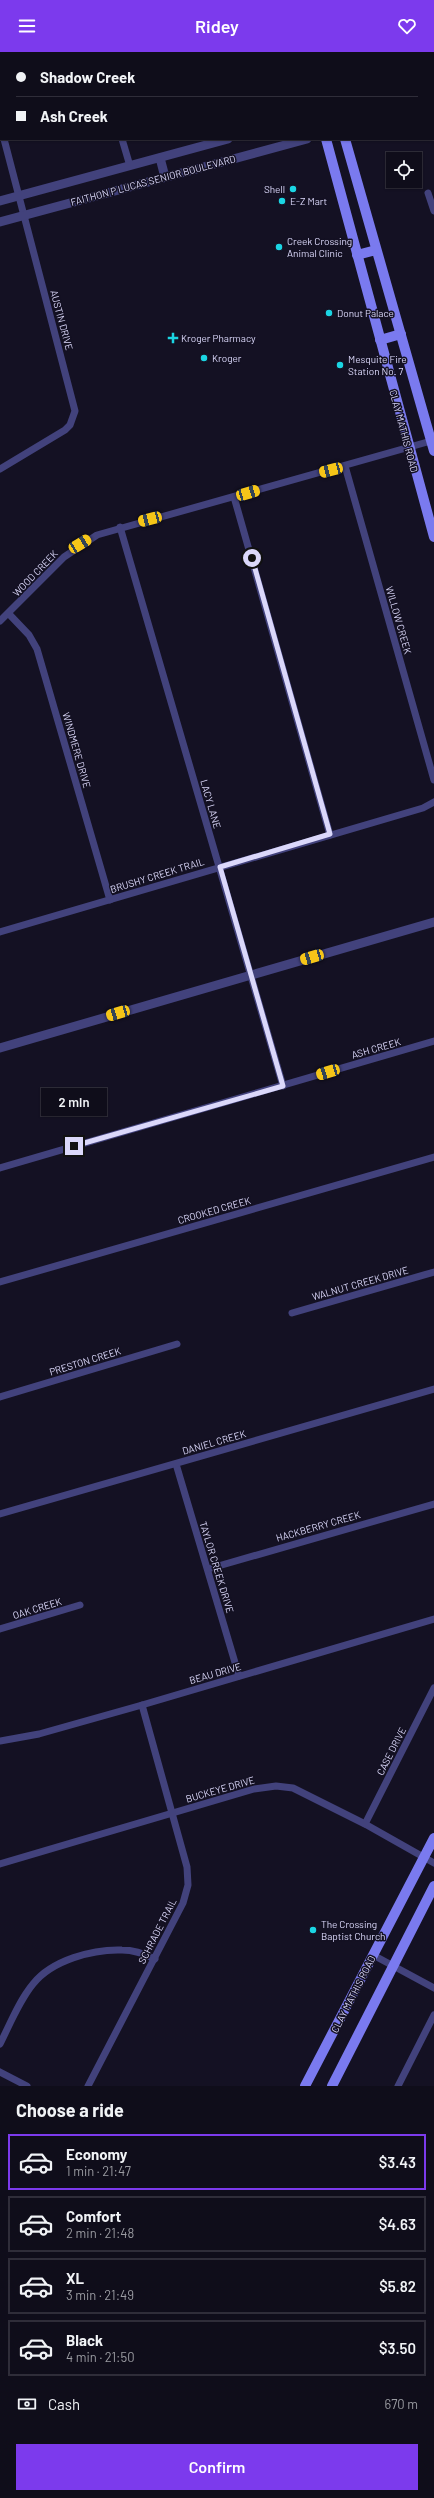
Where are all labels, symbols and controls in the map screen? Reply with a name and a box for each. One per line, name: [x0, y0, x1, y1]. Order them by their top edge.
icon: menu: [16, 15, 38, 37]
text: Ridey: [195, 15, 239, 37]
icon: heart: [396, 15, 418, 37]
text: Shadow Creek: [40, 68, 135, 86]
text: Ash Creek: [40, 107, 108, 125]
street label: FAITHON P LUCAS SENIOR BOULEVARD: [69, 152, 237, 208]
map controls: [386, 152, 422, 188]
button: locate: [386, 152, 422, 188]
place label: Shell: [264, 183, 285, 195]
marker: Shell: [288, 184, 298, 194]
place label: E-Z Mart: [290, 195, 328, 207]
marker: E-Z Mart: [277, 196, 287, 206]
place label: Creek Crossing Animal Clinic: [287, 235, 352, 259]
marker: Creek Crossing Animal Clinic: [274, 242, 284, 252]
street label: AUSTIN DRIVE: [48, 289, 76, 351]
place label: Donut Palace: [337, 307, 394, 319]
marker: Donut Palace: [324, 308, 334, 318]
place label: Kroger Pharmacy: [181, 332, 256, 344]
marker: Kroger Pharmacy: [168, 333, 178, 343]
place label: Kroger: [212, 352, 242, 364]
marker: Kroger: [199, 353, 209, 363]
place label: Mesquite Fire Station No. 7: [348, 353, 407, 377]
marker: Mesquite Fire Station No. 7: [335, 360, 345, 370]
street label: CLAY MATHIS ROAD: [387, 388, 421, 474]
car: [318, 461, 344, 479]
car: [235, 484, 261, 502]
car: [137, 510, 163, 528]
car: [67, 533, 93, 555]
street label: WOOD CREEK: [10, 547, 60, 599]
route start: [243, 549, 261, 567]
street label: WILLOW CREEK: [384, 585, 414, 655]
street label: WINDMERE DRIVE: [60, 711, 94, 789]
street label: LACY LANE: [198, 778, 224, 830]
street label: BRUSHY CREEK TRAIL: [108, 855, 206, 895]
car: [299, 948, 325, 966]
car: [105, 1004, 131, 1022]
street label: ASH CREEK: [350, 1035, 402, 1061]
car: [315, 1063, 341, 1081]
callout: 2 min: [41, 1088, 107, 1116]
text: 2 min: [59, 1094, 89, 1110]
route end: [65, 1137, 83, 1155]
street label: CROOKED CREEK: [176, 1194, 252, 1226]
street label: WALNUT CREEK DRIVE: [310, 1264, 410, 1302]
street label: PRESTON CREEK: [48, 1344, 122, 1378]
street label: DANIEL CREEK: [181, 1427, 247, 1457]
street label: HACKBERRY CREEK: [274, 1508, 362, 1544]
street label: TAYLOR CREEK DRIVE: [197, 1520, 237, 1614]
street label: OAK CREEK: [11, 1595, 63, 1621]
street label: BEAU DRIVE: [188, 1660, 242, 1686]
street label: CASE DRIVE: [374, 1725, 408, 1777]
street label: BUCKEYE DRIVE: [184, 1773, 256, 1805]
street label: SCHRADE TRAIL: [135, 1896, 179, 1966]
place label: The Crossing Baptist Church: [321, 1918, 385, 1942]
marker: The Crossing Baptist Church: [308, 1925, 318, 1935]
street label: CLAY MATHIS ROAD: [328, 1953, 378, 2035]
text: Choose a ride: [16, 2099, 124, 2121]
icon: car: [18, 2144, 54, 2180]
text: Economy: [66, 2145, 127, 2163]
text: $3.43: [379, 2153, 416, 2171]
text: 1 min · 21:47: [66, 2163, 131, 2179]
icon: car: [18, 2206, 54, 2242]
text: Comfort: [66, 2207, 121, 2225]
text: $4.63: [379, 2215, 416, 2233]
text: 2 min · 21:48: [66, 2225, 134, 2241]
icon: car: [18, 2268, 54, 2304]
text: XL: [66, 2269, 84, 2287]
text: $5.82: [379, 2277, 416, 2295]
text: 3 min · 21:49: [66, 2287, 134, 2303]
icon: car: [18, 2330, 54, 2366]
text: Black: [66, 2331, 103, 2349]
text: $3.50: [379, 2339, 416, 2357]
text: 4 min · 21:50: [66, 2349, 135, 2365]
icon: cash: [16, 2393, 38, 2415]
text: Cash: [48, 2395, 80, 2413]
text: 670 m: [384, 2396, 418, 2412]
button: Confirm: [16, 2444, 418, 2490]

